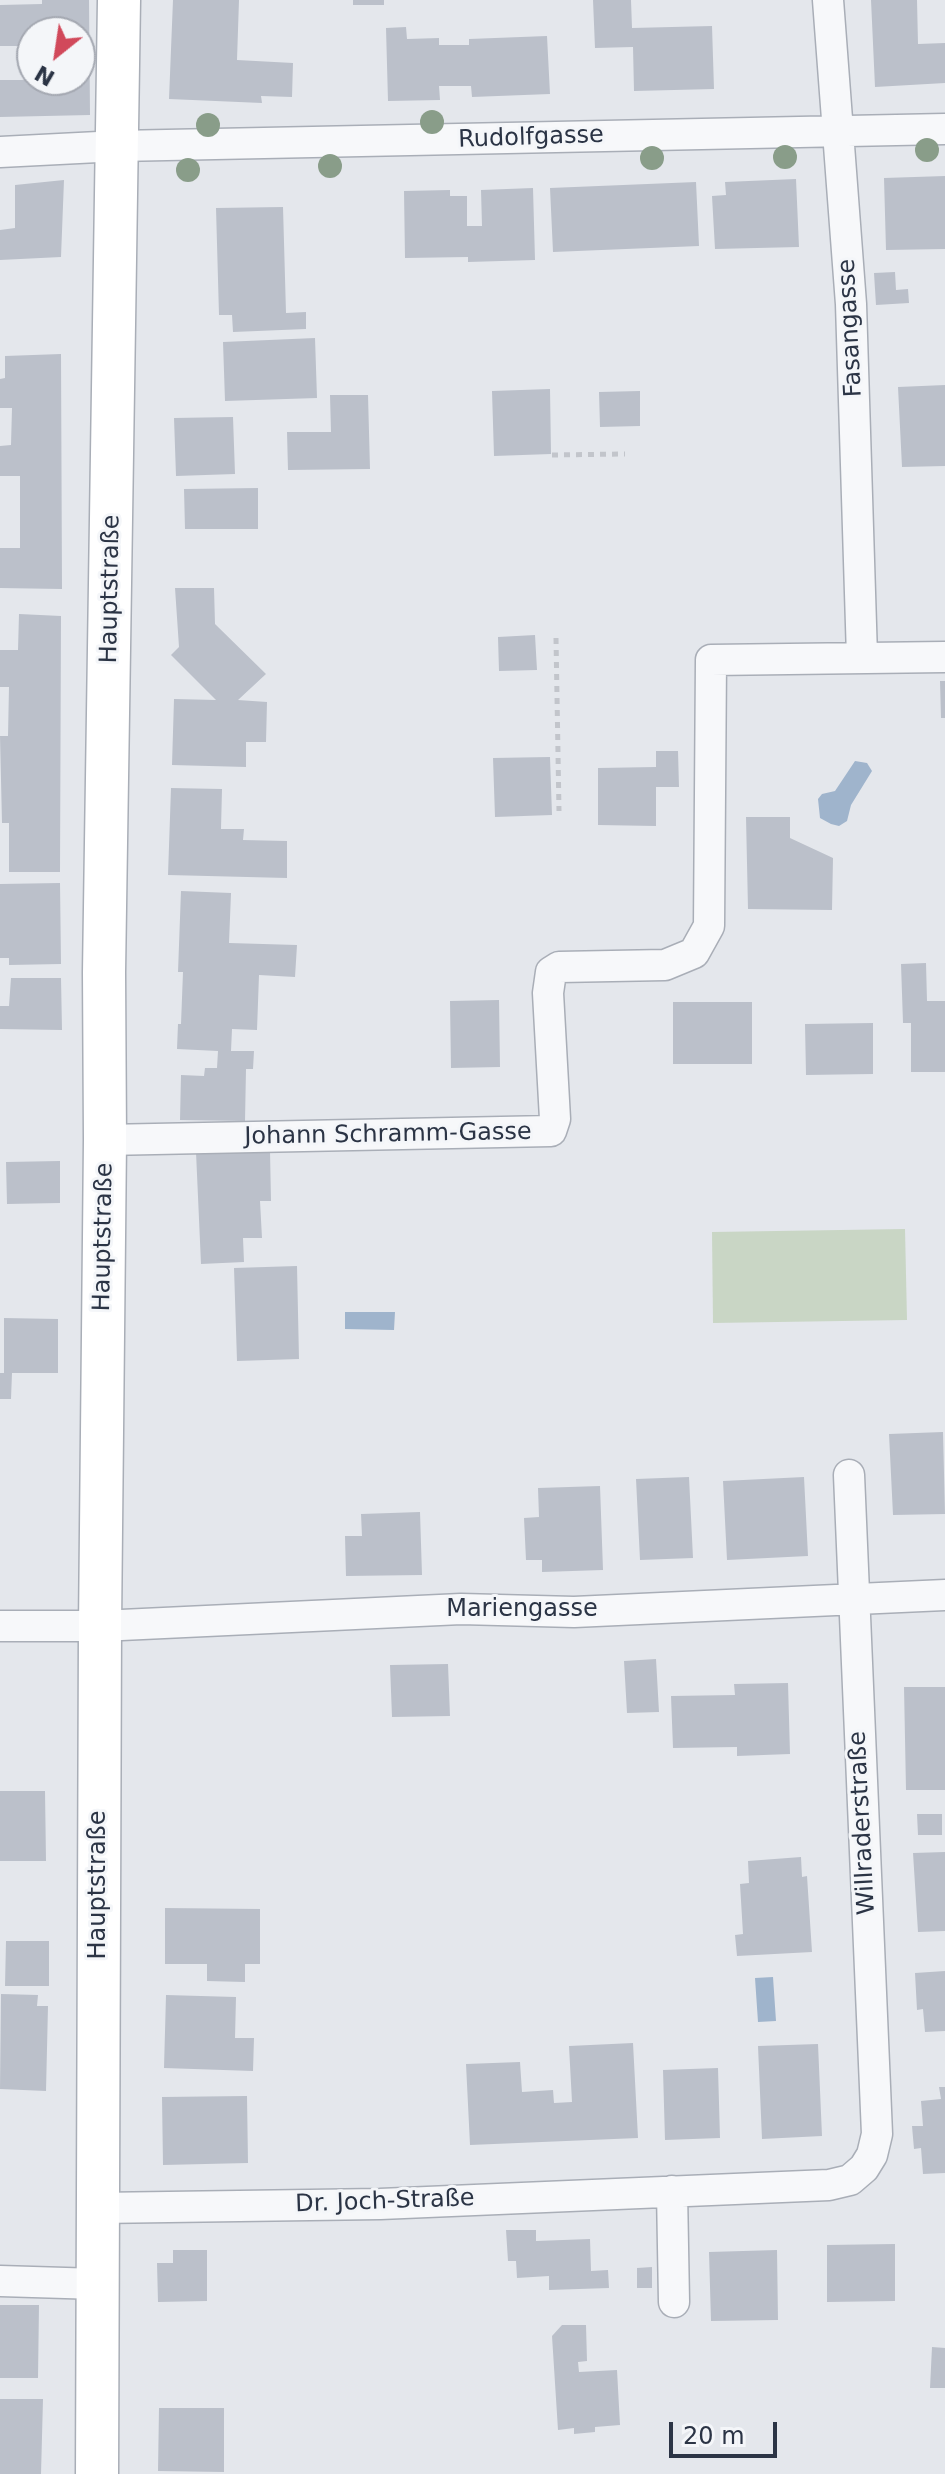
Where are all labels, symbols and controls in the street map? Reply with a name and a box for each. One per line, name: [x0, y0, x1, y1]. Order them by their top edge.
north arrow: [16, 16, 96, 96]
text: N: [31, 60, 59, 91]
street label: Rudolfgasse: [458, 121, 604, 155]
street label: Fasangasse: [833, 258, 869, 398]
street label: Hauptstraße: [95, 514, 127, 664]
street label: Johann Schramm-Gasse: [244, 1118, 532, 1152]
street label: Hauptstraße: [88, 1162, 120, 1312]
street label: Mariengasse: [446, 1596, 598, 1624]
street label: Willraderstraße: [844, 1730, 882, 1916]
street label: Hauptstraße: [85, 1811, 113, 1959]
street label: Dr. Joch-Straße: [295, 2184, 475, 2220]
scale bar: [673, 2406, 781, 2456]
text: 20 m: [683, 2422, 745, 2450]

